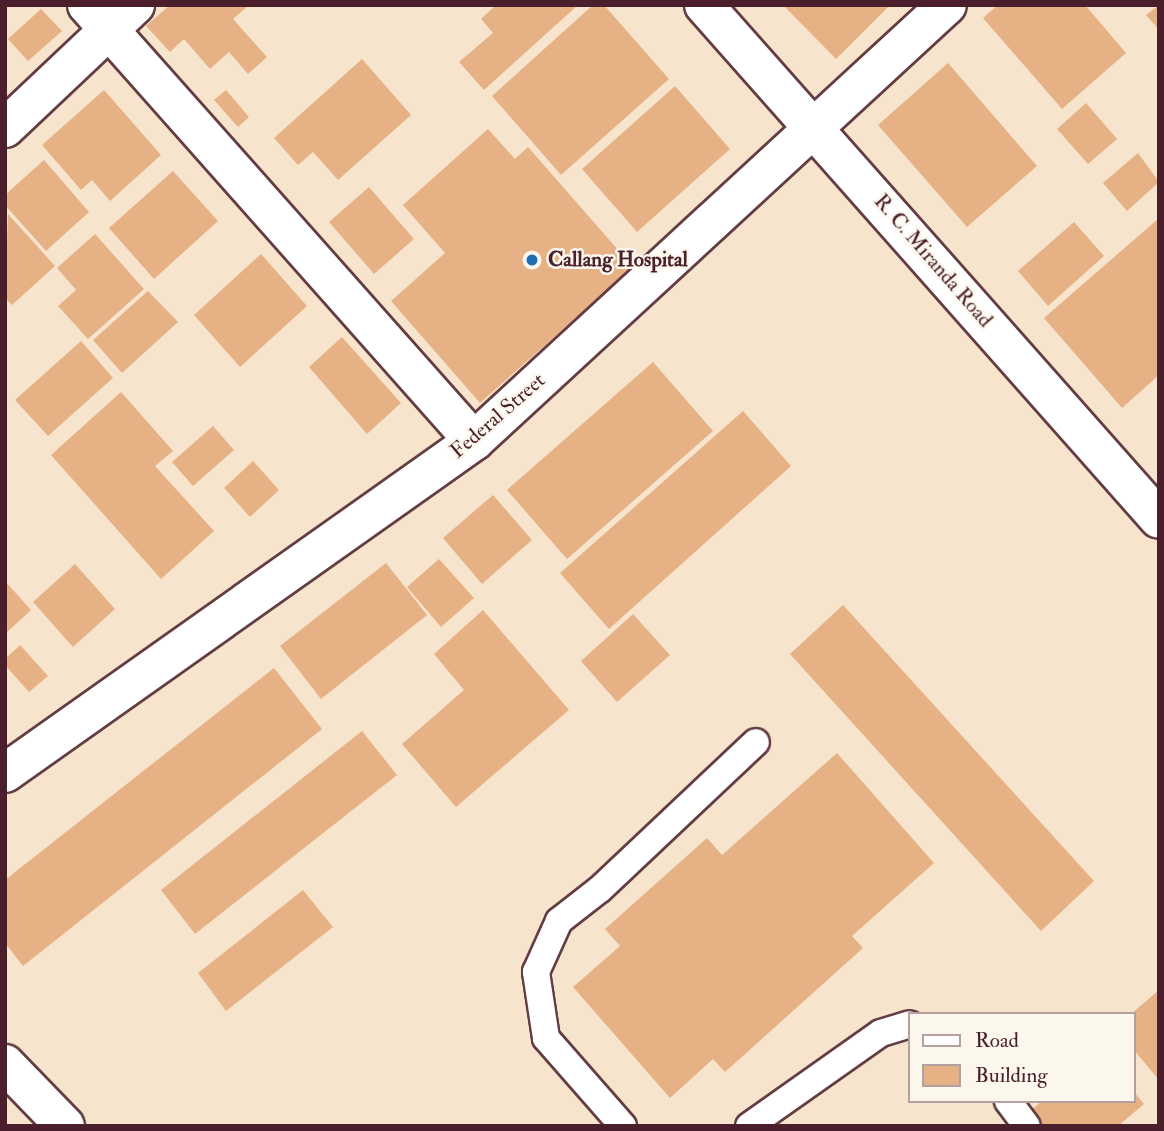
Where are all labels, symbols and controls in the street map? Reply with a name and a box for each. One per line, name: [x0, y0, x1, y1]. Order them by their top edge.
street label: R. C. Miranda Road: [868, 189, 998, 333]
place label: Callang Hospital: [548, 247, 688, 273]
marker: Callang Hospital: [522, 250, 542, 270]
street label: Federal Street: [445, 368, 551, 464]
legend: [908, 1012, 1136, 1103]
text: Road: [975, 1027, 1019, 1054]
text: Building: [975, 1062, 1048, 1089]

